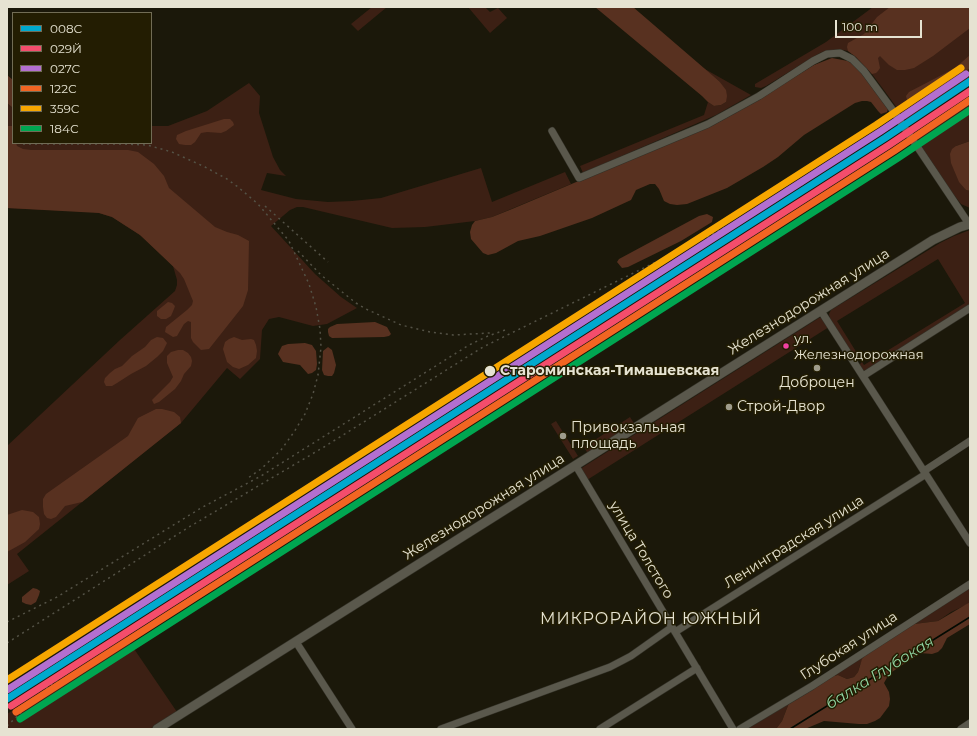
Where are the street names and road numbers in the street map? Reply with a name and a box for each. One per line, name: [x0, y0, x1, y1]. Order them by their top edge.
street label: Железнодорожная улица: [725, 245, 893, 359]
street label: Железнодорожная улица: [400, 450, 568, 564]
street label: Ленинградская улица: [721, 492, 867, 592]
street label: улица Толстого: [605, 498, 677, 602]
street label: Глубокая улица: [797, 608, 901, 684]

